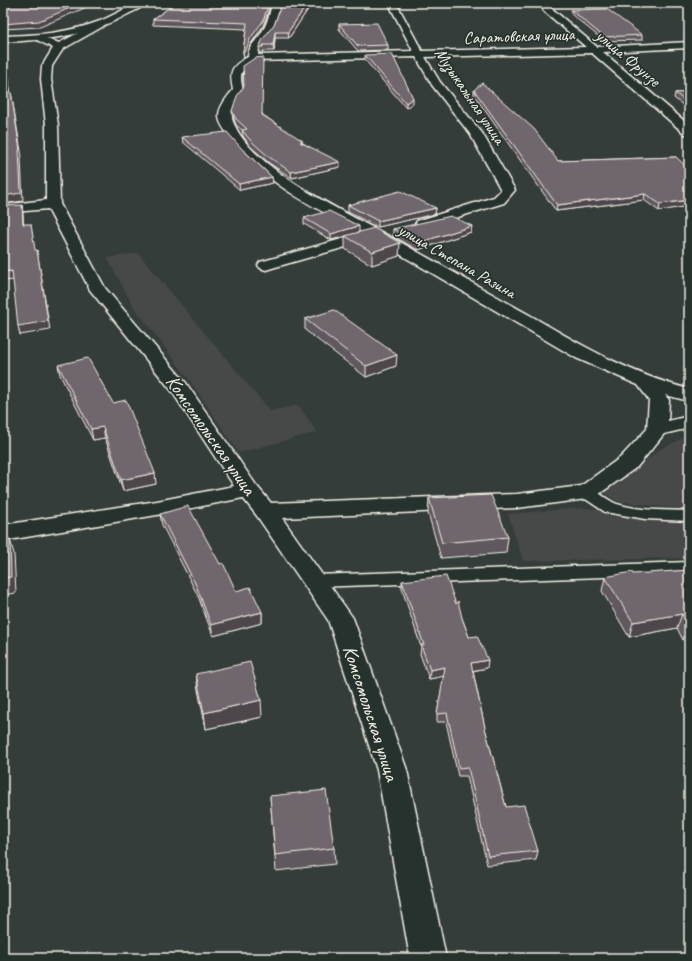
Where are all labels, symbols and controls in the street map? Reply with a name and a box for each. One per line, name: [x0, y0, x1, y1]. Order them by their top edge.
street label: Саратовская улица: [463, 24, 576, 48]
street label: улица Фрунзе: [590, 24, 666, 93]
street label: Музыкальная улица: [429, 44, 511, 150]
street label: улица Степана Разина: [394, 218, 521, 304]
street label: Комсомольская улица: [160, 370, 263, 502]
street label: Комсомольская улица: [337, 642, 405, 786]

